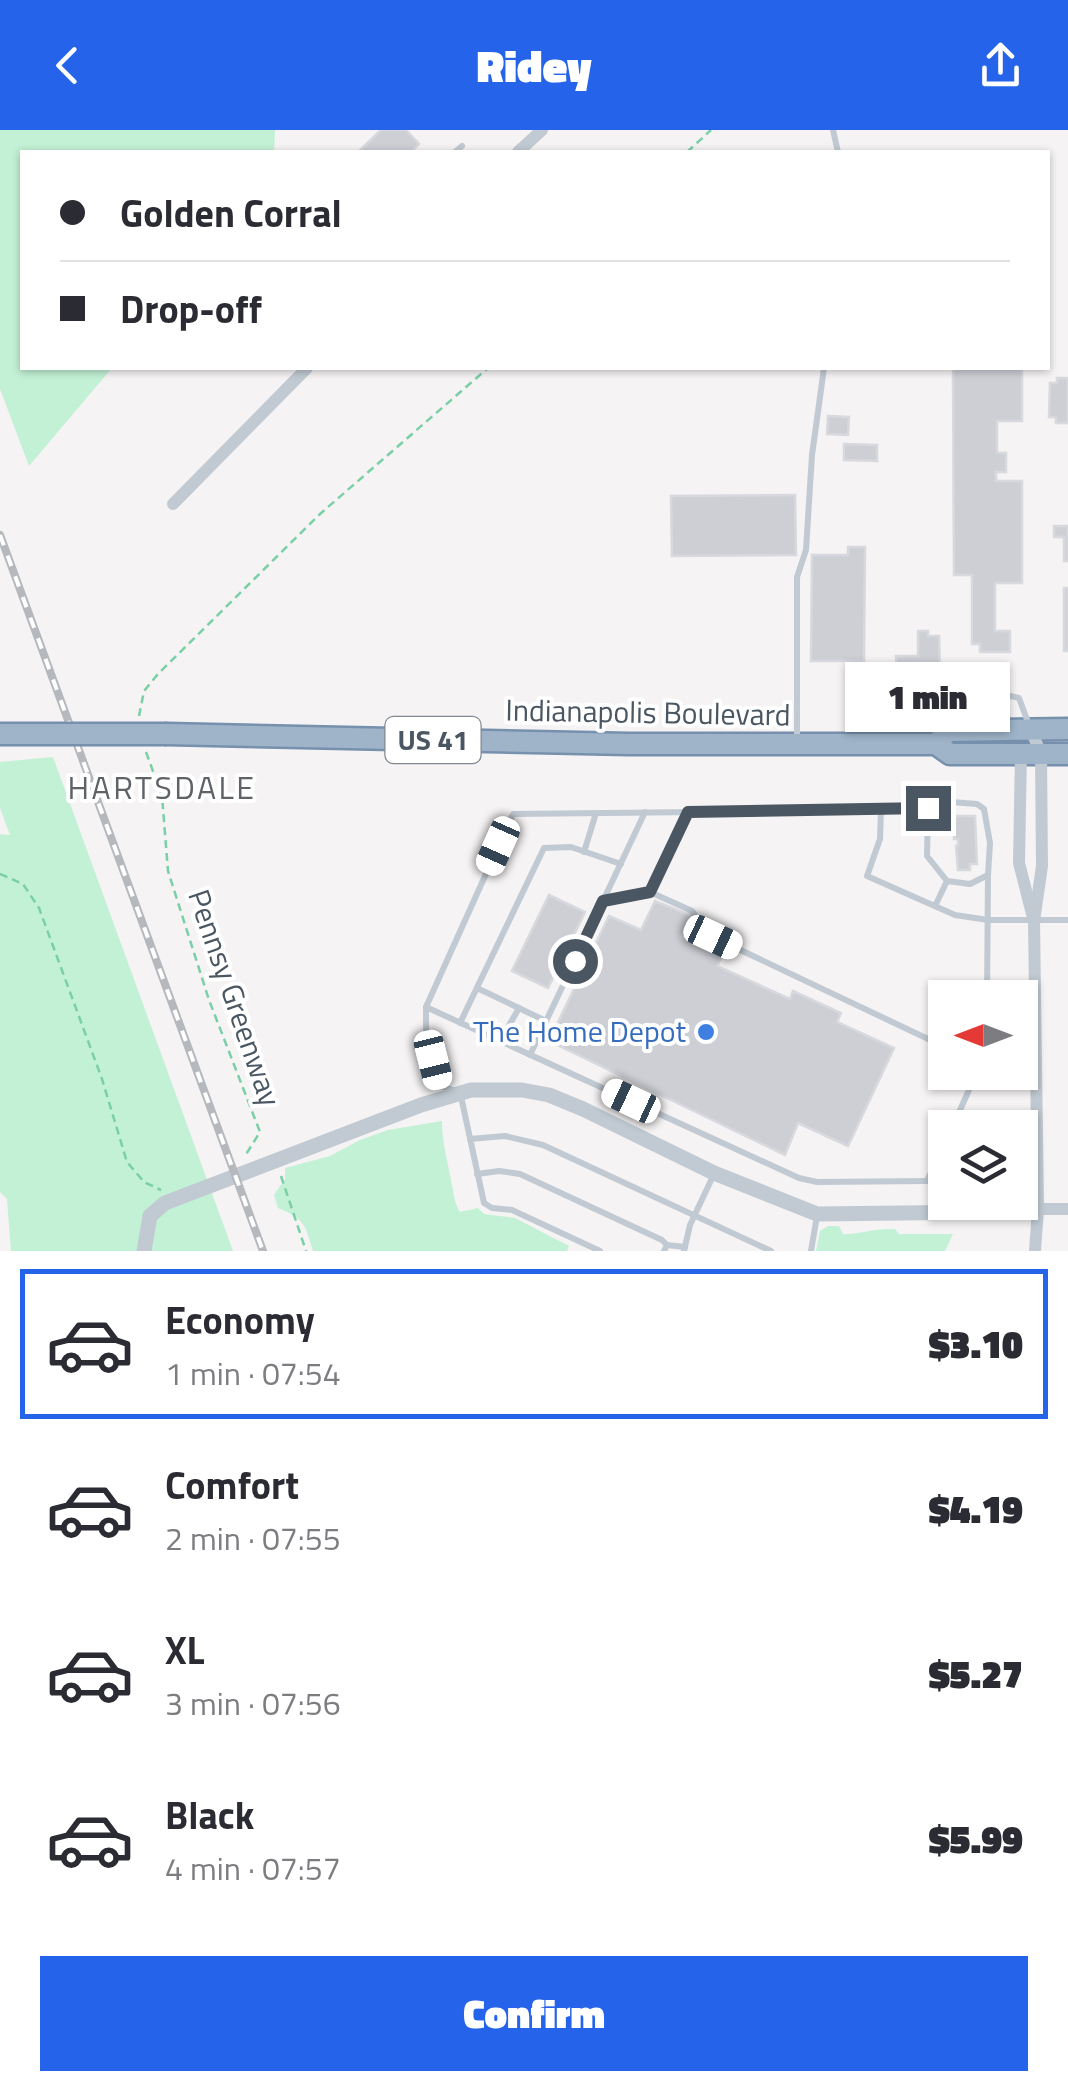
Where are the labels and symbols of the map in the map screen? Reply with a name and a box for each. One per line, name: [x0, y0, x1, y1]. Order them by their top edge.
callout: 1 min: [846, 663, 1010, 733]
street label: Indianapolis Boulevard: [505, 687, 791, 737]
road number: US 41: [386, 717, 480, 763]
district label: HARTSDALE: [67, 763, 257, 811]
route end: [906, 786, 951, 831]
car: [472, 812, 524, 880]
street label: Pennsy Greenway: [176, 883, 294, 1112]
car: [679, 911, 747, 963]
route start: [553, 939, 598, 984]
north arrow: [928, 980, 1038, 1090]
place label: The Home Depot: [473, 1008, 686, 1054]
marker: The Home Depot: [695, 1021, 717, 1043]
car: [411, 1027, 455, 1093]
car: [597, 1075, 665, 1127]

